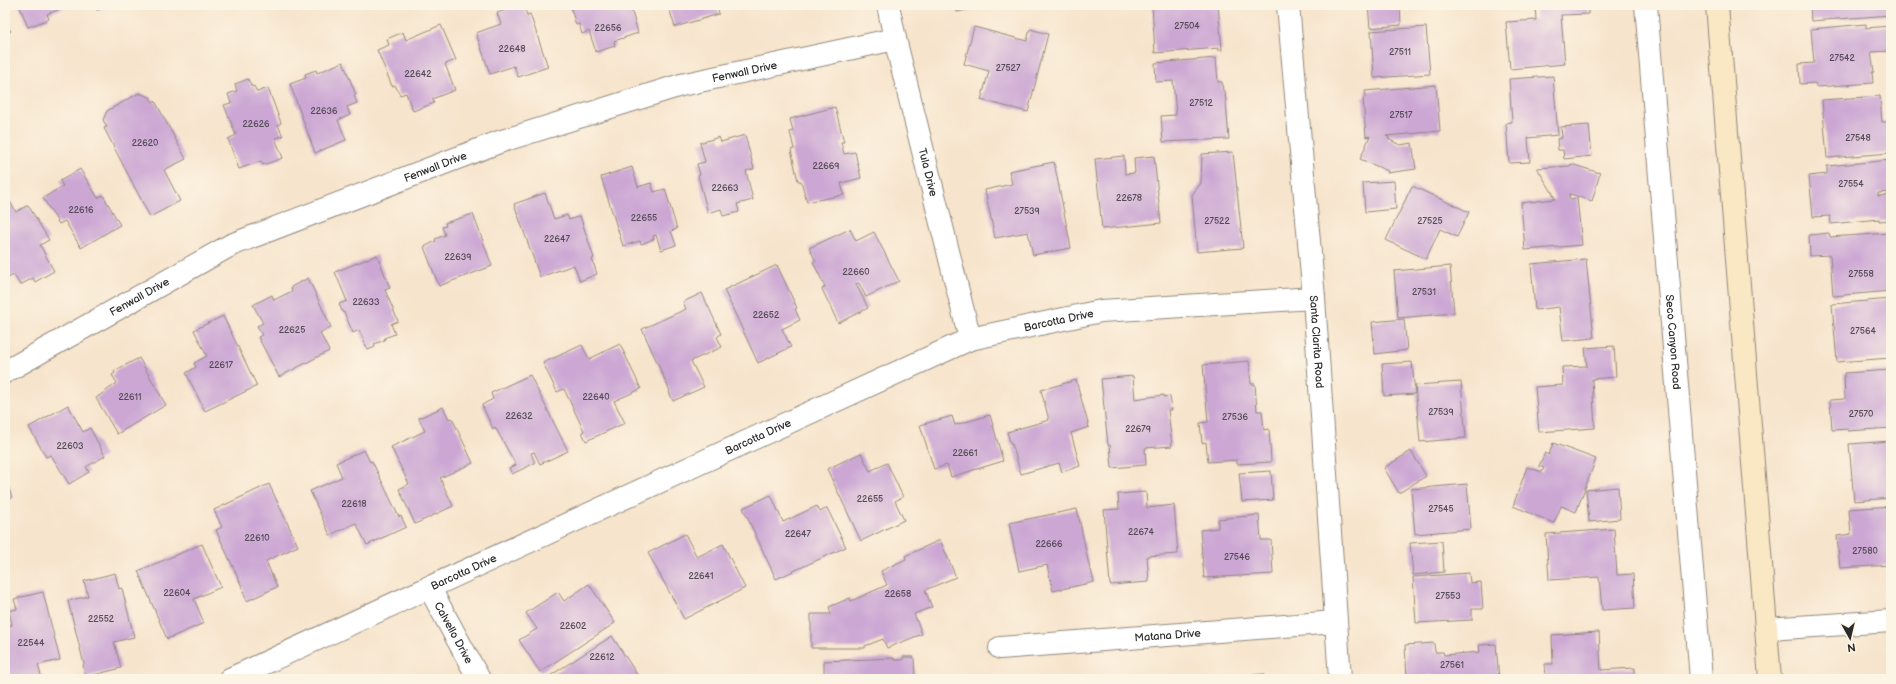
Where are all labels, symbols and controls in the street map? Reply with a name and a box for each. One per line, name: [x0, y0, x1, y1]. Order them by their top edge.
house number: 27504: [1174, 21, 1200, 32]
house number: 22656: [595, 23, 622, 34]
house number: 22648: [499, 44, 525, 55]
house number: 27511: [1389, 47, 1411, 58]
house number: 27542: [1829, 53, 1856, 64]
street label: Fenwall Drive: [711, 58, 779, 85]
house number: 27527: [996, 63, 1021, 74]
house number: 22642: [405, 69, 432, 80]
house number: 27512: [1189, 98, 1214, 109]
house number: 22636: [310, 106, 338, 117]
house number: 27517: [1390, 110, 1413, 121]
house number: 22626: [243, 119, 270, 130]
house number: 27548: [1845, 133, 1871, 144]
house number: 22620: [132, 138, 158, 149]
street label: Tula Drive: [916, 147, 941, 198]
street label: Fenwall Drive: [402, 148, 469, 184]
house number: 22669: [813, 161, 839, 172]
house number: 27554: [1838, 179, 1864, 190]
house number: 22663: [711, 183, 739, 194]
house number: 22678: [1116, 193, 1142, 204]
house number: 22616: [68, 205, 94, 216]
house number: 27539: [1014, 206, 1040, 217]
house number: 22655: [631, 213, 657, 224]
house number: 27522: [1204, 216, 1230, 227]
house number: 27525: [1417, 216, 1443, 227]
house number: 22647: [544, 234, 571, 245]
house number: 22639: [445, 252, 471, 263]
house number: 22660: [843, 267, 869, 278]
house number: 27558: [1848, 269, 1874, 280]
street label: Fenwall Drive: [107, 274, 172, 318]
house number: 27531: [1412, 287, 1436, 298]
street label: Seco Canyon Road: [1663, 294, 1684, 390]
street label: Santa Clarita Road: [1307, 295, 1327, 389]
house number: 22633: [352, 297, 380, 308]
street label: Barcotta Drive: [1022, 306, 1095, 334]
house number: 22652: [753, 310, 780, 321]
house number: 22625: [279, 325, 305, 336]
house number: 27564: [1850, 326, 1876, 337]
house number: 22617: [209, 360, 234, 371]
house number: 22611: [118, 392, 142, 403]
house number: 22640: [583, 392, 609, 403]
house number: 27539: [1428, 407, 1454, 418]
house number: 27570: [1849, 409, 1873, 420]
house number: 22632: [506, 411, 533, 422]
house number: 27536: [1222, 412, 1248, 423]
street label: Barcotta Drive: [723, 415, 793, 457]
house number: 22679: [1125, 424, 1151, 435]
house number: 22603: [57, 441, 84, 452]
house number: 22661: [952, 448, 978, 459]
house number: 22655: [857, 494, 883, 505]
house number: 22618: [342, 499, 366, 510]
house number: 27545: [1428, 504, 1454, 515]
house number: 22674: [1128, 527, 1155, 538]
house number: 22647: [785, 529, 812, 540]
house number: 22610: [245, 533, 269, 544]
house number: 22666: [1035, 539, 1063, 550]
house number: 27580: [1852, 546, 1878, 557]
street label: Barcotta Drive: [429, 551, 499, 592]
house number: 27546: [1224, 552, 1250, 563]
house number: 22641: [688, 571, 714, 582]
house number: 22604: [164, 588, 191, 599]
house number: 22658: [885, 589, 911, 600]
house number: 27553: [1435, 591, 1461, 602]
street label: Calvello Drive: [432, 600, 476, 666]
house number: 22552: [88, 614, 115, 625]
north arrow: [1830, 618, 1870, 658]
house number: 22602: [560, 621, 587, 632]
street label: Matana Drive: [1134, 626, 1202, 644]
house number: 22544: [18, 638, 45, 649]
text: N: [1846, 640, 1856, 654]
house number: 22612: [590, 652, 615, 663]
house number: 27561: [1440, 660, 1464, 671]

